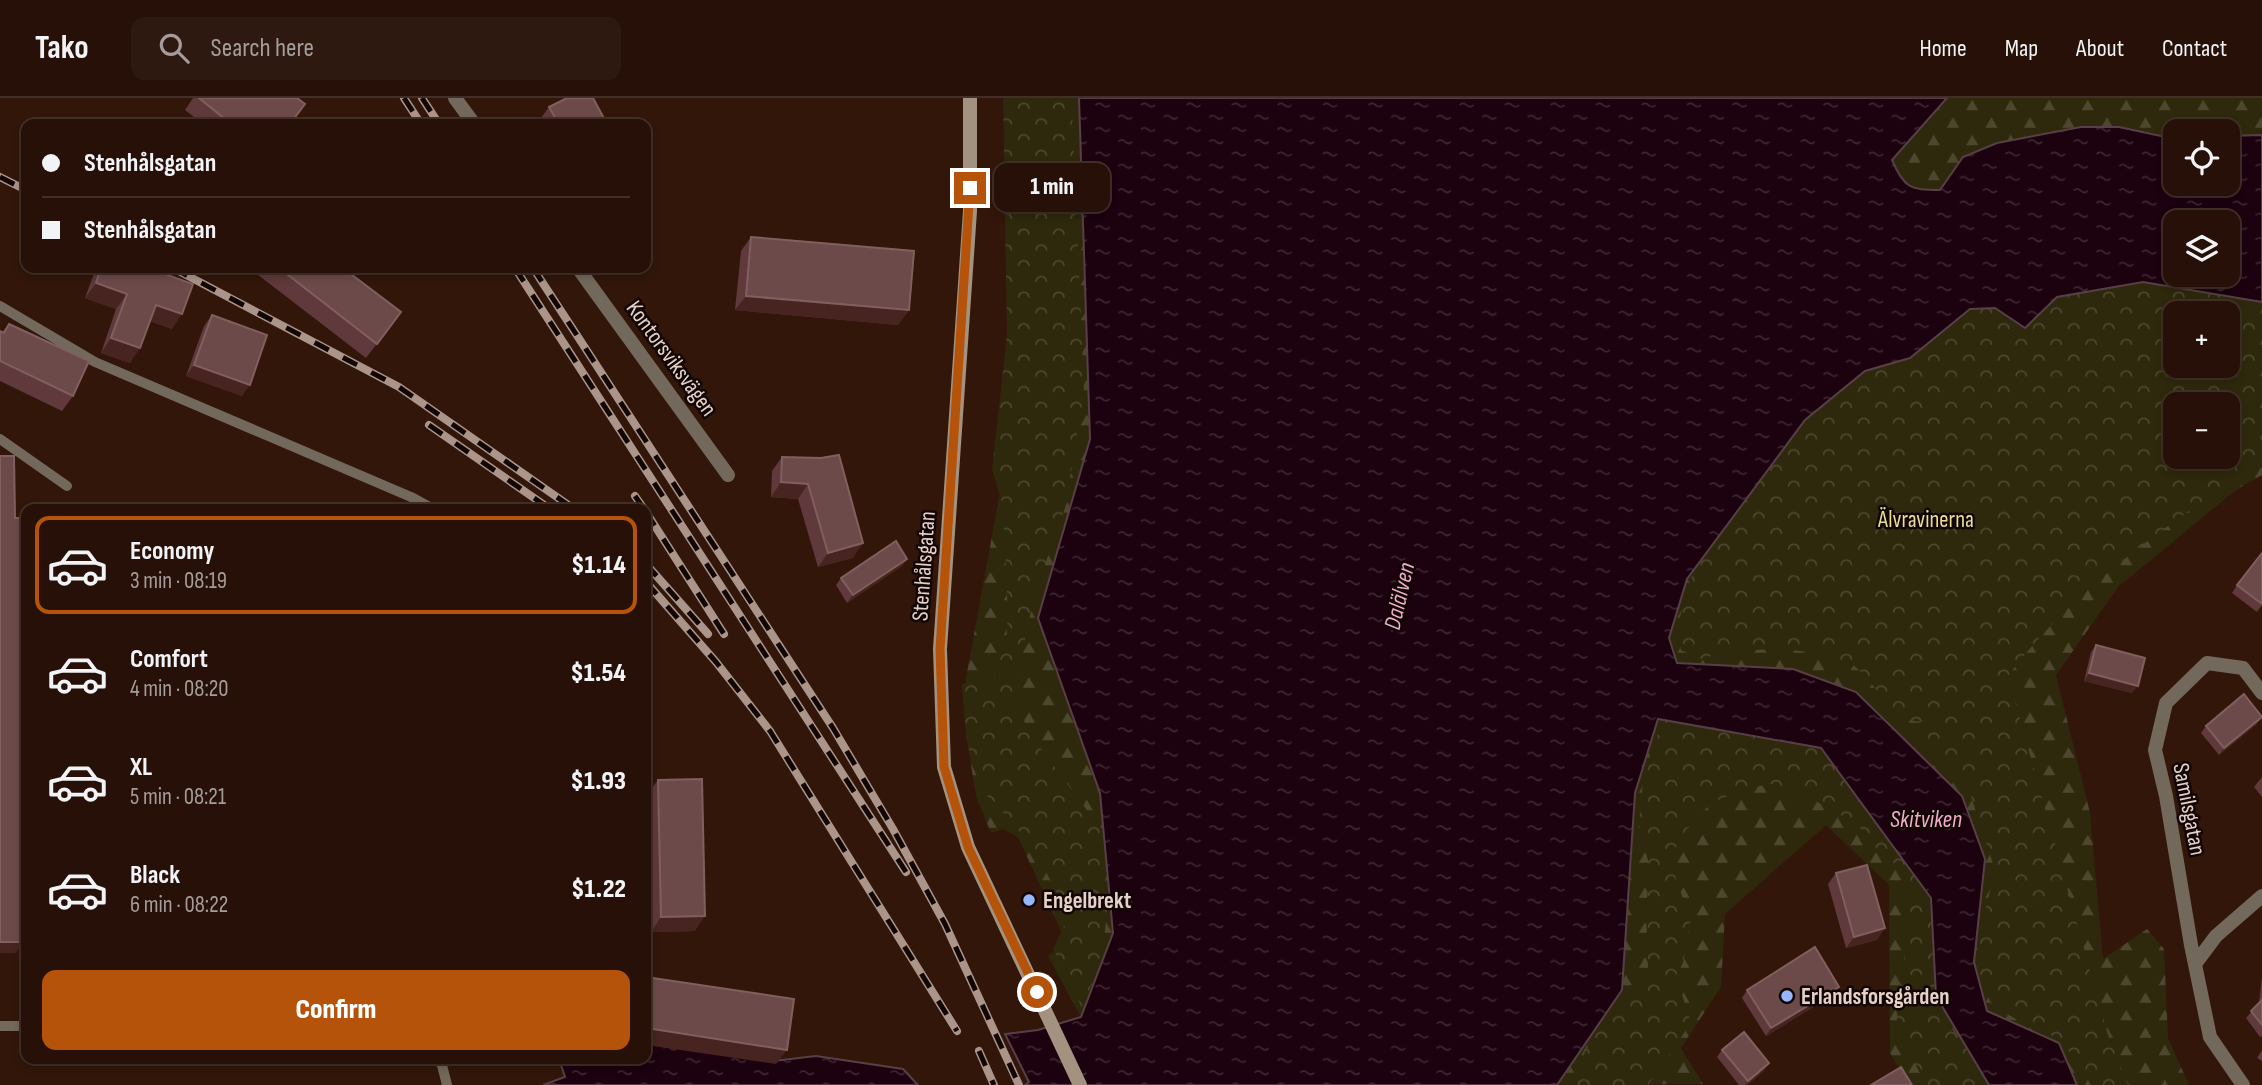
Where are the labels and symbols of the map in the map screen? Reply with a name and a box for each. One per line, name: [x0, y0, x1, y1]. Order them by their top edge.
callout: 1 min: [995, 164, 1110, 212]
route end: [954, 172, 986, 204]
street label: Kontorsviksvägen: [620, 295, 722, 422]
park label: Älvravinerna: [1877, 506, 1974, 534]
street label: Stenhålsgatan: [906, 510, 942, 622]
water label: Dalälven: [1378, 560, 1421, 633]
street label: Samilsgatan: [2166, 761, 2212, 858]
water label: Skitviken: [1890, 805, 1962, 834]
place label: Engelbrekt: [1043, 887, 1132, 915]
marker: Engelbrekt: [1021, 892, 1037, 908]
route start: [1021, 976, 1053, 1008]
place label: Erlandsforsgården: [1801, 983, 1949, 1011]
marker: Erlandsforsgården: [1779, 988, 1795, 1004]

